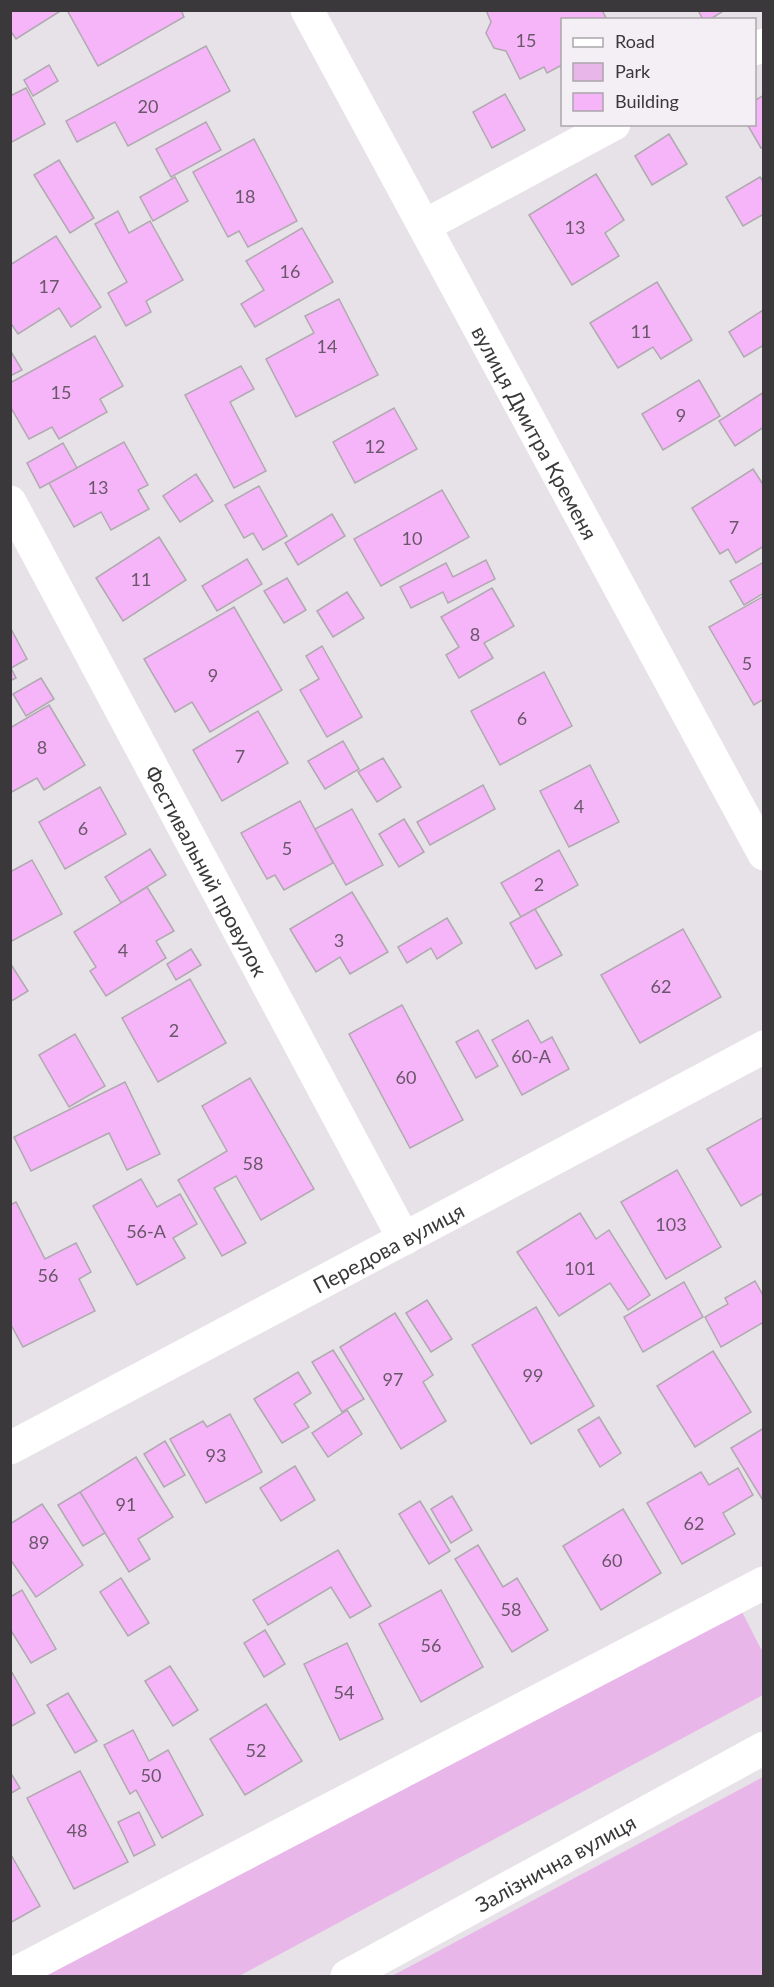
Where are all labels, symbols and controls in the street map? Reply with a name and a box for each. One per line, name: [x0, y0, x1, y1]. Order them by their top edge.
legend: [561, 18, 756, 126]
house number: 15: [516, 29, 536, 51]
text: Road: [615, 30, 655, 52]
text: Park: [615, 60, 651, 82]
text: Building: [615, 90, 679, 112]
house number: 20: [138, 95, 158, 117]
house number: 18: [235, 185, 255, 207]
house number: 13: [565, 216, 585, 238]
house number: 16: [280, 260, 300, 282]
house number: 17: [39, 275, 59, 297]
house number: 11: [631, 320, 651, 342]
street label: вулиця Дмитра Кременя: [468, 321, 603, 543]
house number: 14: [317, 335, 337, 357]
house number: 15: [51, 381, 71, 403]
house number: 9: [676, 404, 686, 426]
house number: 12: [365, 435, 385, 457]
house number: 13: [88, 476, 108, 498]
house number: 7: [729, 516, 739, 538]
house number: 10: [402, 527, 422, 549]
house number: 11: [131, 568, 151, 590]
house number: 8: [470, 623, 480, 645]
house number: 5: [742, 652, 752, 674]
house number: 9: [208, 664, 218, 686]
house number: 6: [517, 707, 527, 729]
house number: 8: [37, 736, 47, 758]
house number: 7: [235, 745, 245, 767]
street label: Фестивальний провулок: [141, 761, 274, 980]
house number: 4: [574, 795, 584, 817]
house number: 6: [78, 817, 88, 839]
house number: 5: [282, 837, 292, 859]
house number: 2: [534, 873, 544, 895]
house number: 3: [334, 929, 344, 951]
house number: 4: [118, 939, 128, 961]
house number: 62: [651, 975, 671, 997]
house number: 2: [169, 1019, 179, 1041]
house number: 60-А: [511, 1045, 552, 1067]
house number: 60: [396, 1066, 416, 1088]
house number: 58: [243, 1152, 263, 1174]
street label: Передова вулиця: [308, 1197, 468, 1297]
house number: 103: [655, 1213, 687, 1235]
house number: 56-А: [126, 1220, 167, 1242]
house number: 101: [564, 1257, 596, 1279]
house number: 56: [38, 1264, 58, 1286]
house number: 99: [523, 1364, 543, 1386]
house number: 97: [383, 1368, 403, 1390]
house number: 93: [206, 1444, 226, 1466]
house number: 91: [116, 1493, 136, 1515]
house number: 62: [684, 1512, 704, 1534]
house number: 89: [29, 1531, 49, 1553]
house number: 60: [602, 1549, 622, 1571]
house number: 58: [501, 1598, 521, 1620]
house number: 56: [421, 1634, 441, 1656]
house number: 54: [334, 1681, 354, 1703]
house number: 52: [246, 1739, 266, 1761]
house number: 50: [141, 1764, 161, 1786]
street label: Залізнична вулиця: [470, 1808, 639, 1916]
house number: 48: [67, 1819, 87, 1841]

